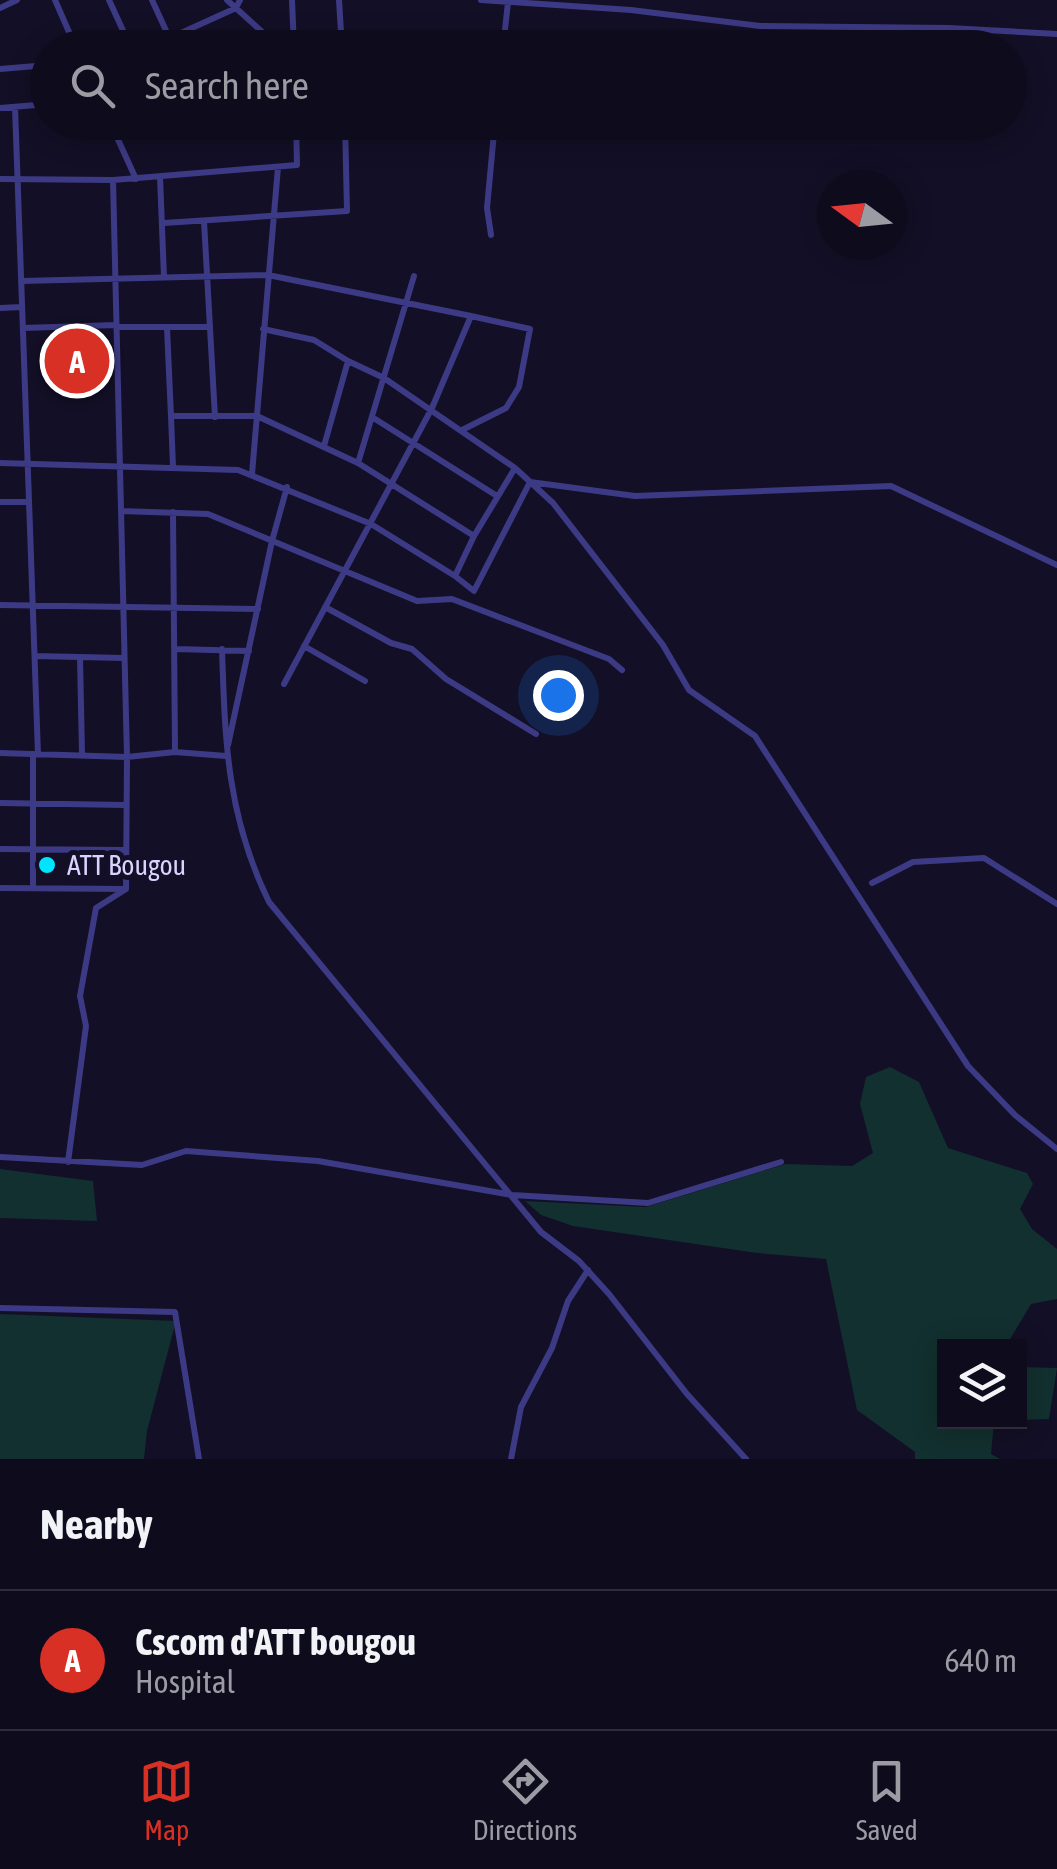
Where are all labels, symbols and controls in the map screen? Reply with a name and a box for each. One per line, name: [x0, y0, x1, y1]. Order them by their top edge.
search box: [30, 30, 1027, 140]
icon: search: [65, 58, 120, 113]
text: Search here: [145, 64, 309, 107]
north arrow: [817, 170, 907, 260]
pin: A: [44, 324, 110, 398]
your location: [533, 670, 584, 721]
place label: ATT Bougou: [67, 849, 186, 881]
marker: ATT Bougou: [36, 854, 58, 876]
map controls: [937, 1339, 1027, 1429]
button: layers: [937, 1339, 1027, 1429]
text: Nearby: [40, 1500, 153, 1548]
text: Cscom d'ATT bougou: [135, 1620, 416, 1663]
text: A: [65, 1642, 80, 1679]
text: 640 m: [944, 1642, 1017, 1679]
text: Hospital: [135, 1663, 235, 1700]
tab: Map: [139, 1754, 194, 1846]
tab: Directions: [473, 1754, 577, 1846]
tab: Saved: [856, 1754, 918, 1846]

